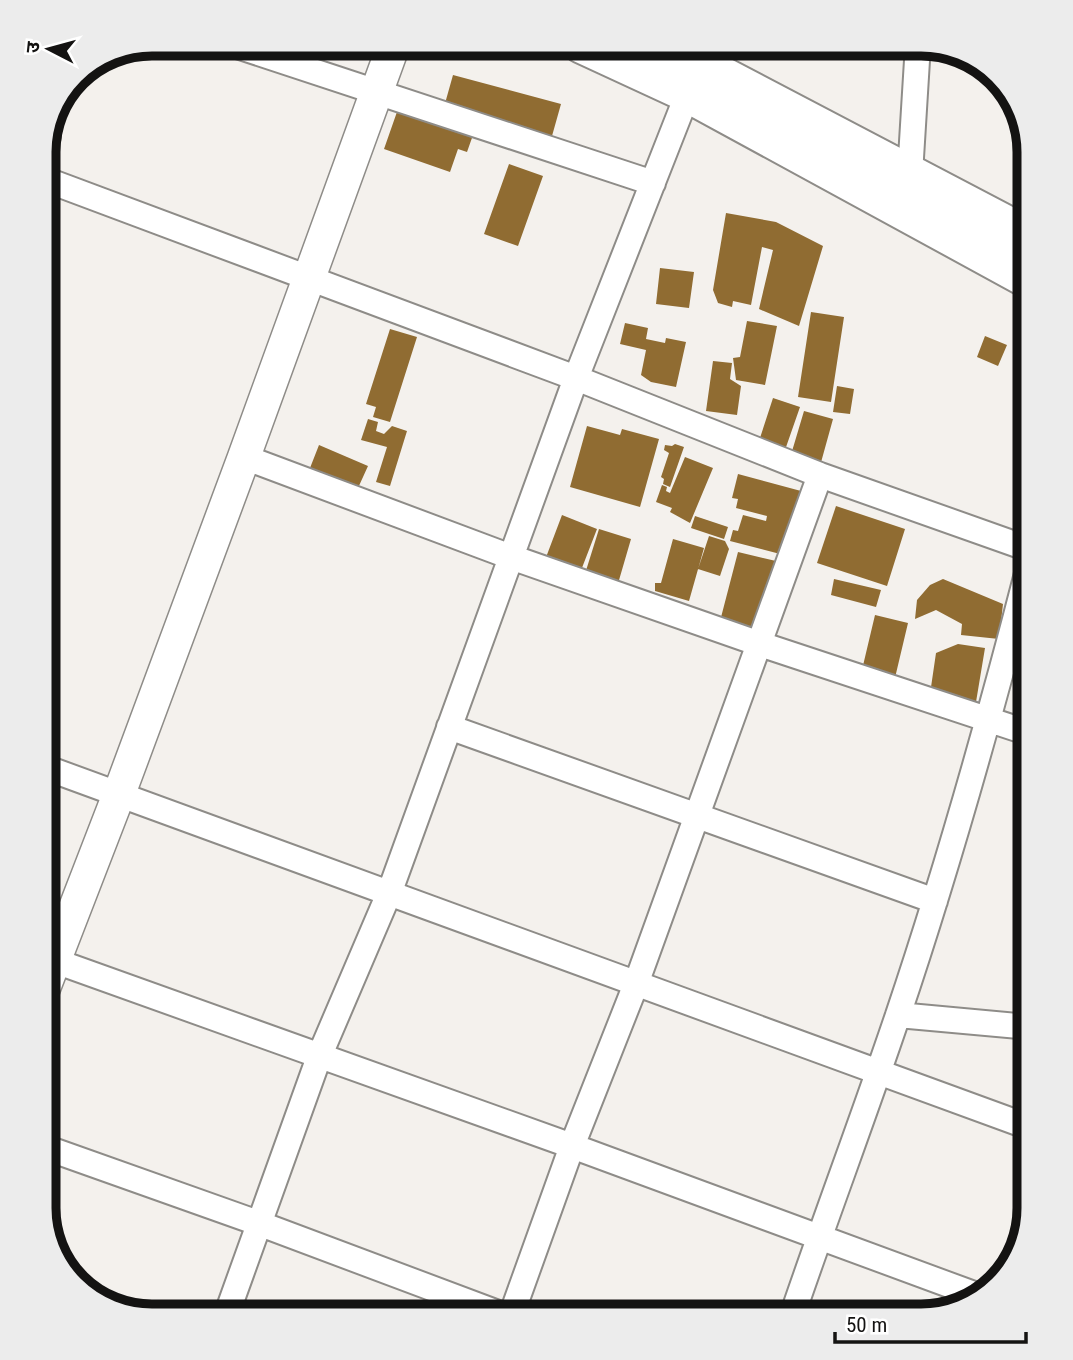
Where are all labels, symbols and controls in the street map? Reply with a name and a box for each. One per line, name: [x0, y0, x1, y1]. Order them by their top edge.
north arrow: [14, 14, 84, 84]
text: उ: [21, 40, 45, 54]
scale bar: [835, 1300, 1026, 1344]
text: 50 m: [846, 1313, 887, 1337]

